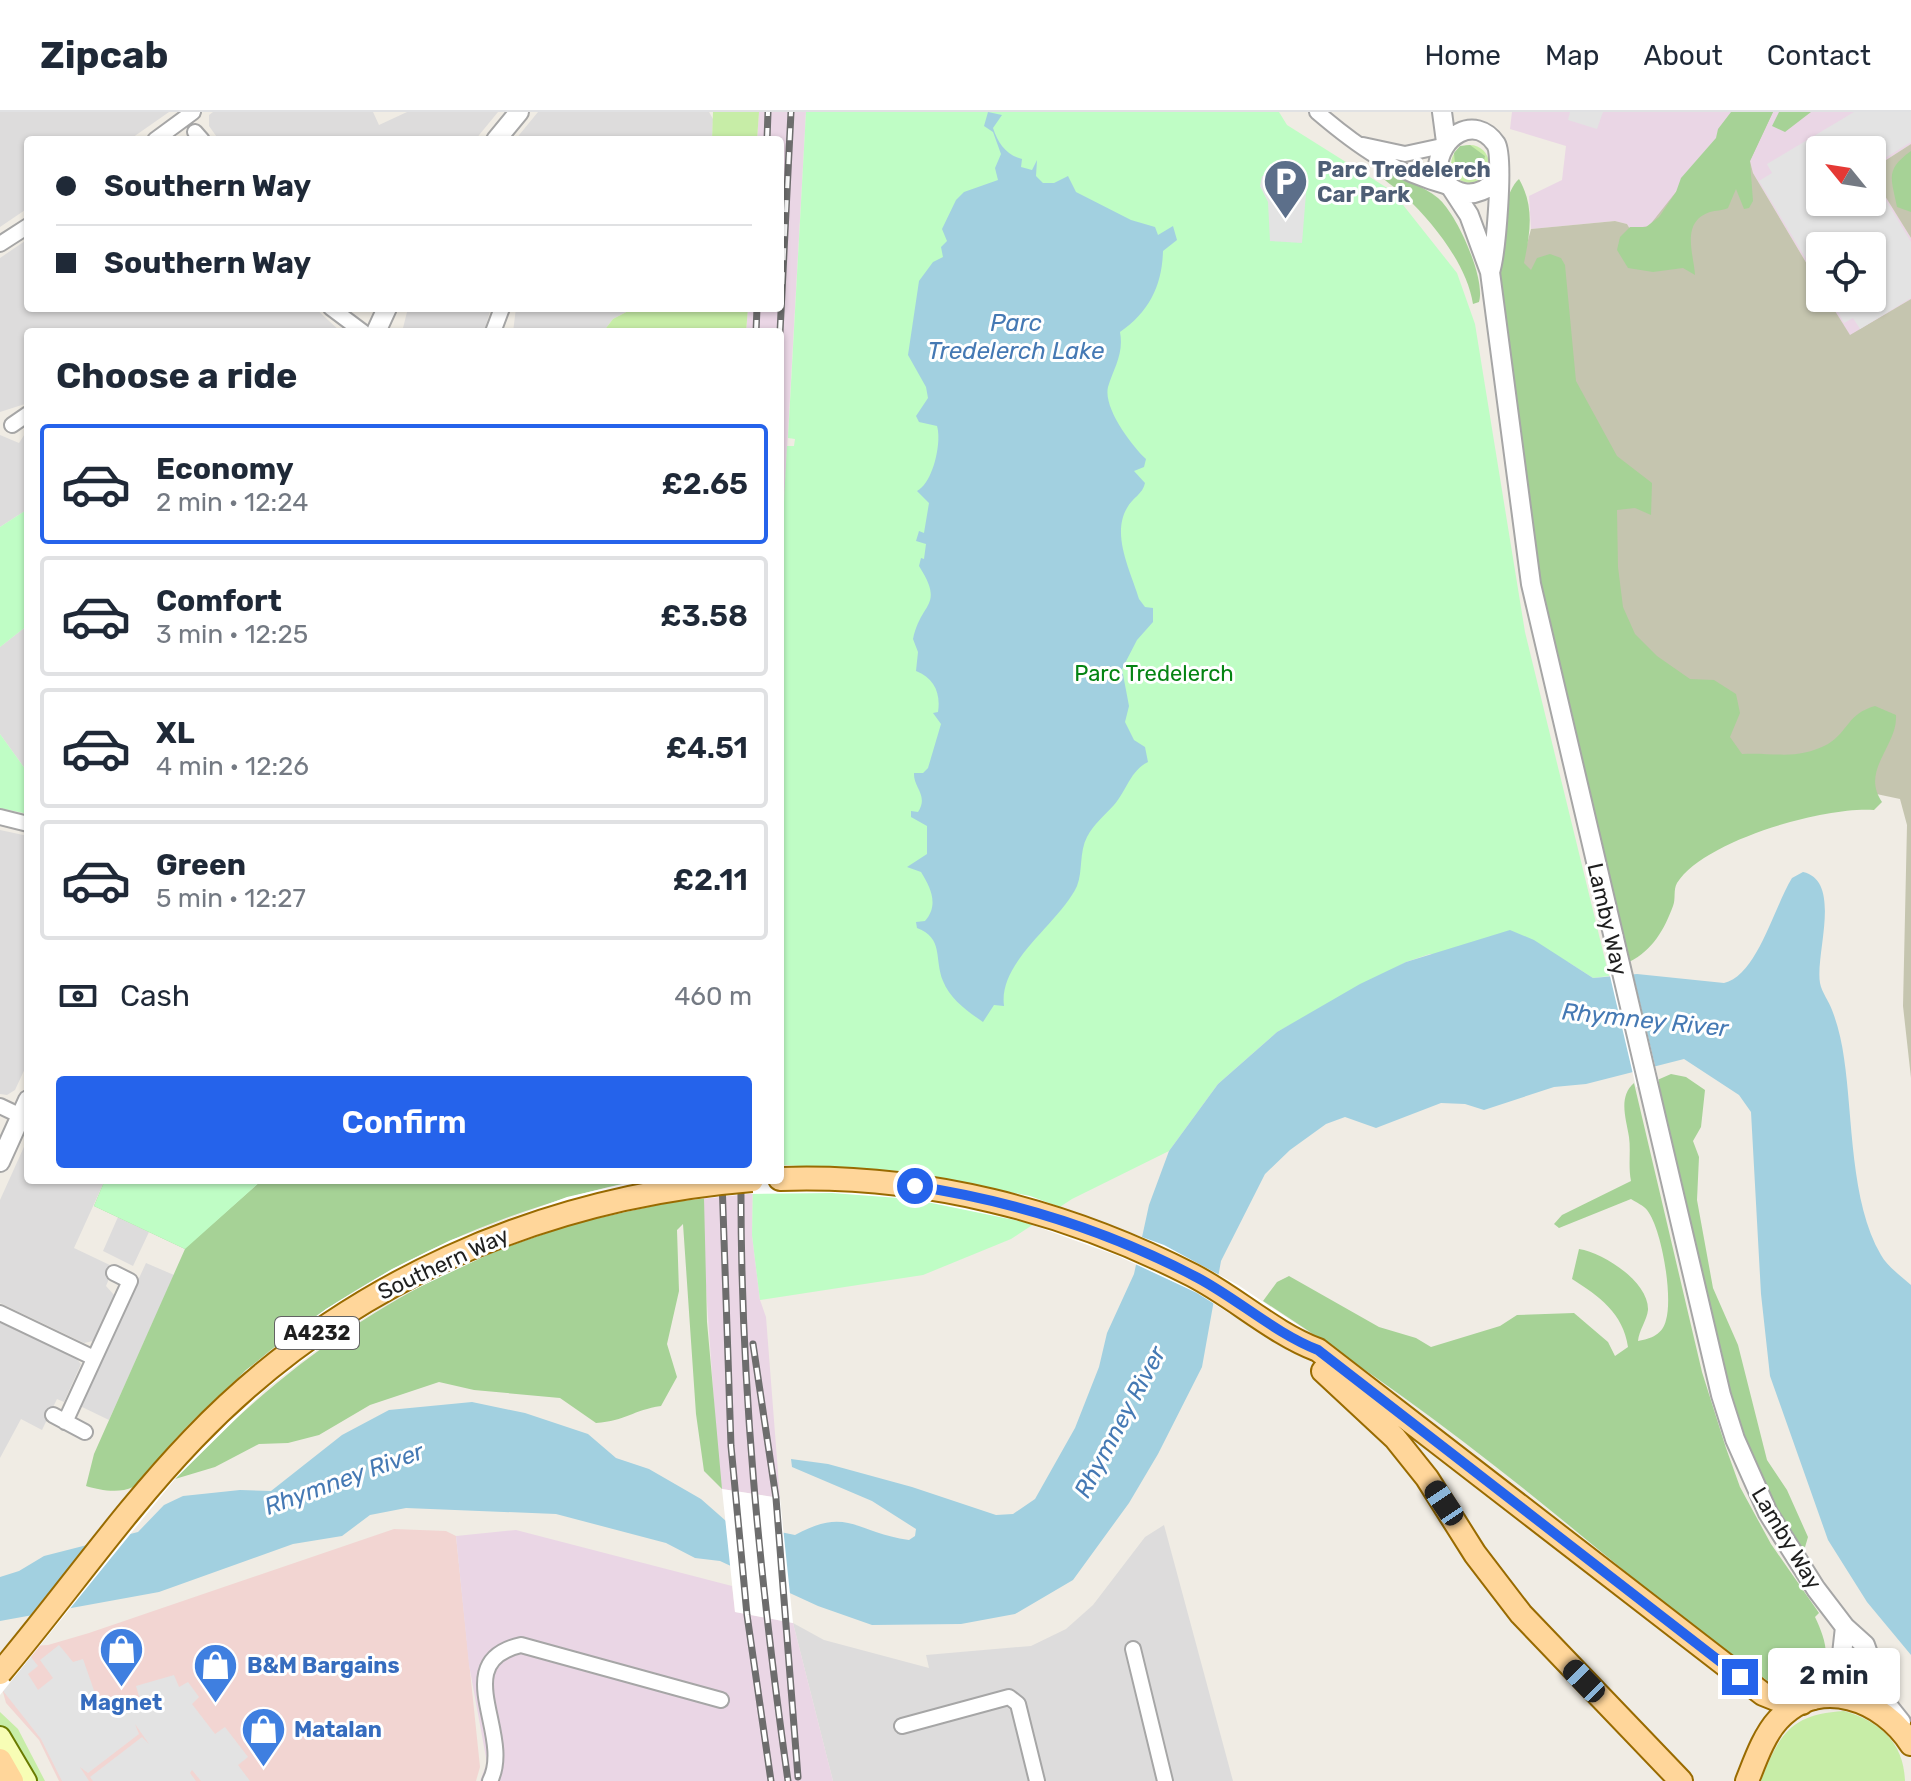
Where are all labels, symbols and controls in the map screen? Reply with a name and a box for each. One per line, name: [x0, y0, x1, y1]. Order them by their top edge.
text: Zipcab: [40, 32, 168, 78]
text: Home: [1424, 39, 1501, 72]
text: Map: [1545, 39, 1599, 72]
text: About: [1643, 39, 1723, 72]
text: Contact: [1767, 39, 1871, 72]
north arrow: [1806, 136, 1886, 216]
map controls: [1806, 136, 1886, 312]
place label: Parc Tredelerch Car Park: [1317, 156, 1491, 208]
parking icon: Parc Tredelerch Car Park: [1262, 158, 1310, 221]
text: Southern Way: [104, 168, 311, 204]
button: locate: [1806, 232, 1886, 312]
text: Southern Way: [104, 245, 311, 281]
water label: Parc Tredelerch Lake: [928, 309, 1104, 365]
text: Choose a ride: [56, 354, 297, 397]
icon: car: [60, 448, 132, 520]
text: Economy: [156, 451, 294, 487]
text: £2.65: [662, 466, 748, 502]
text: 2 min · 12:24: [156, 487, 308, 518]
icon: car: [60, 580, 132, 652]
text: Comfort: [156, 583, 282, 619]
text: £3.58: [660, 598, 748, 634]
text: 3 min · 12:25: [156, 619, 308, 650]
park label: Parc Tredelerch: [1074, 660, 1234, 687]
icon: car: [60, 712, 132, 784]
text: XL: [156, 715, 195, 751]
text: £4.51: [666, 730, 748, 766]
text: 4 min · 12:26: [156, 751, 309, 782]
icon: car: [60, 844, 132, 916]
text: Green: [156, 847, 246, 883]
street label: Lamby Way: [1581, 860, 1634, 978]
text: £2.11: [673, 862, 748, 898]
text: 5 min · 12:27: [156, 883, 306, 914]
icon: cash: [56, 974, 100, 1018]
text: Cash: [120, 978, 190, 1014]
text: 460 m: [674, 981, 752, 1012]
water label: Rhymney River: [1560, 997, 1731, 1043]
button: Confirm: [56, 1076, 752, 1168]
route start: [897, 1168, 933, 1204]
street label: Southern Way: [373, 1221, 513, 1306]
road number: A4232: [275, 1317, 359, 1349]
water label: Rhymney River: [1068, 1341, 1172, 1503]
water label: Rhymney River: [261, 1437, 428, 1521]
car: [1421, 1476, 1467, 1530]
street label: Lamby Way: [1746, 1482, 1828, 1594]
shop icon: Magnet: [97, 1625, 145, 1688]
shop icon: B&M Bargains: [192, 1641, 240, 1704]
callout: 2 min: [1768, 1649, 1900, 1705]
place label: B&M Bargains: [247, 1652, 400, 1679]
car: [1559, 1655, 1609, 1707]
route end: [1722, 1659, 1758, 1695]
text: 2 min: [1799, 1660, 1869, 1691]
place label: Magnet: [80, 1689, 162, 1716]
shop icon: Matalan: [239, 1705, 287, 1768]
place label: Matalan: [294, 1716, 382, 1743]

